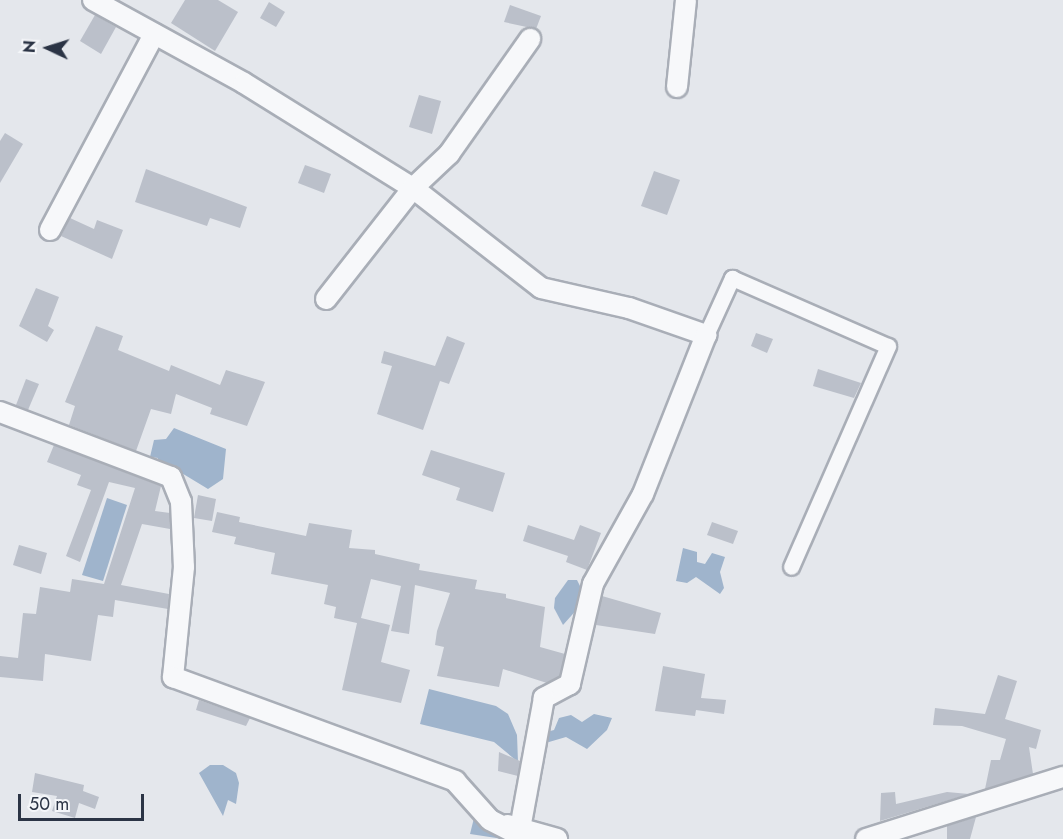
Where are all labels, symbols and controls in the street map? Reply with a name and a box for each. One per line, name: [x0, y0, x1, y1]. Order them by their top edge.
north arrow: [18, 18, 78, 78]
text: N: [18, 40, 41, 54]
scale bar: [21, 782, 147, 820]
text: 50 m: [29, 791, 69, 817]

